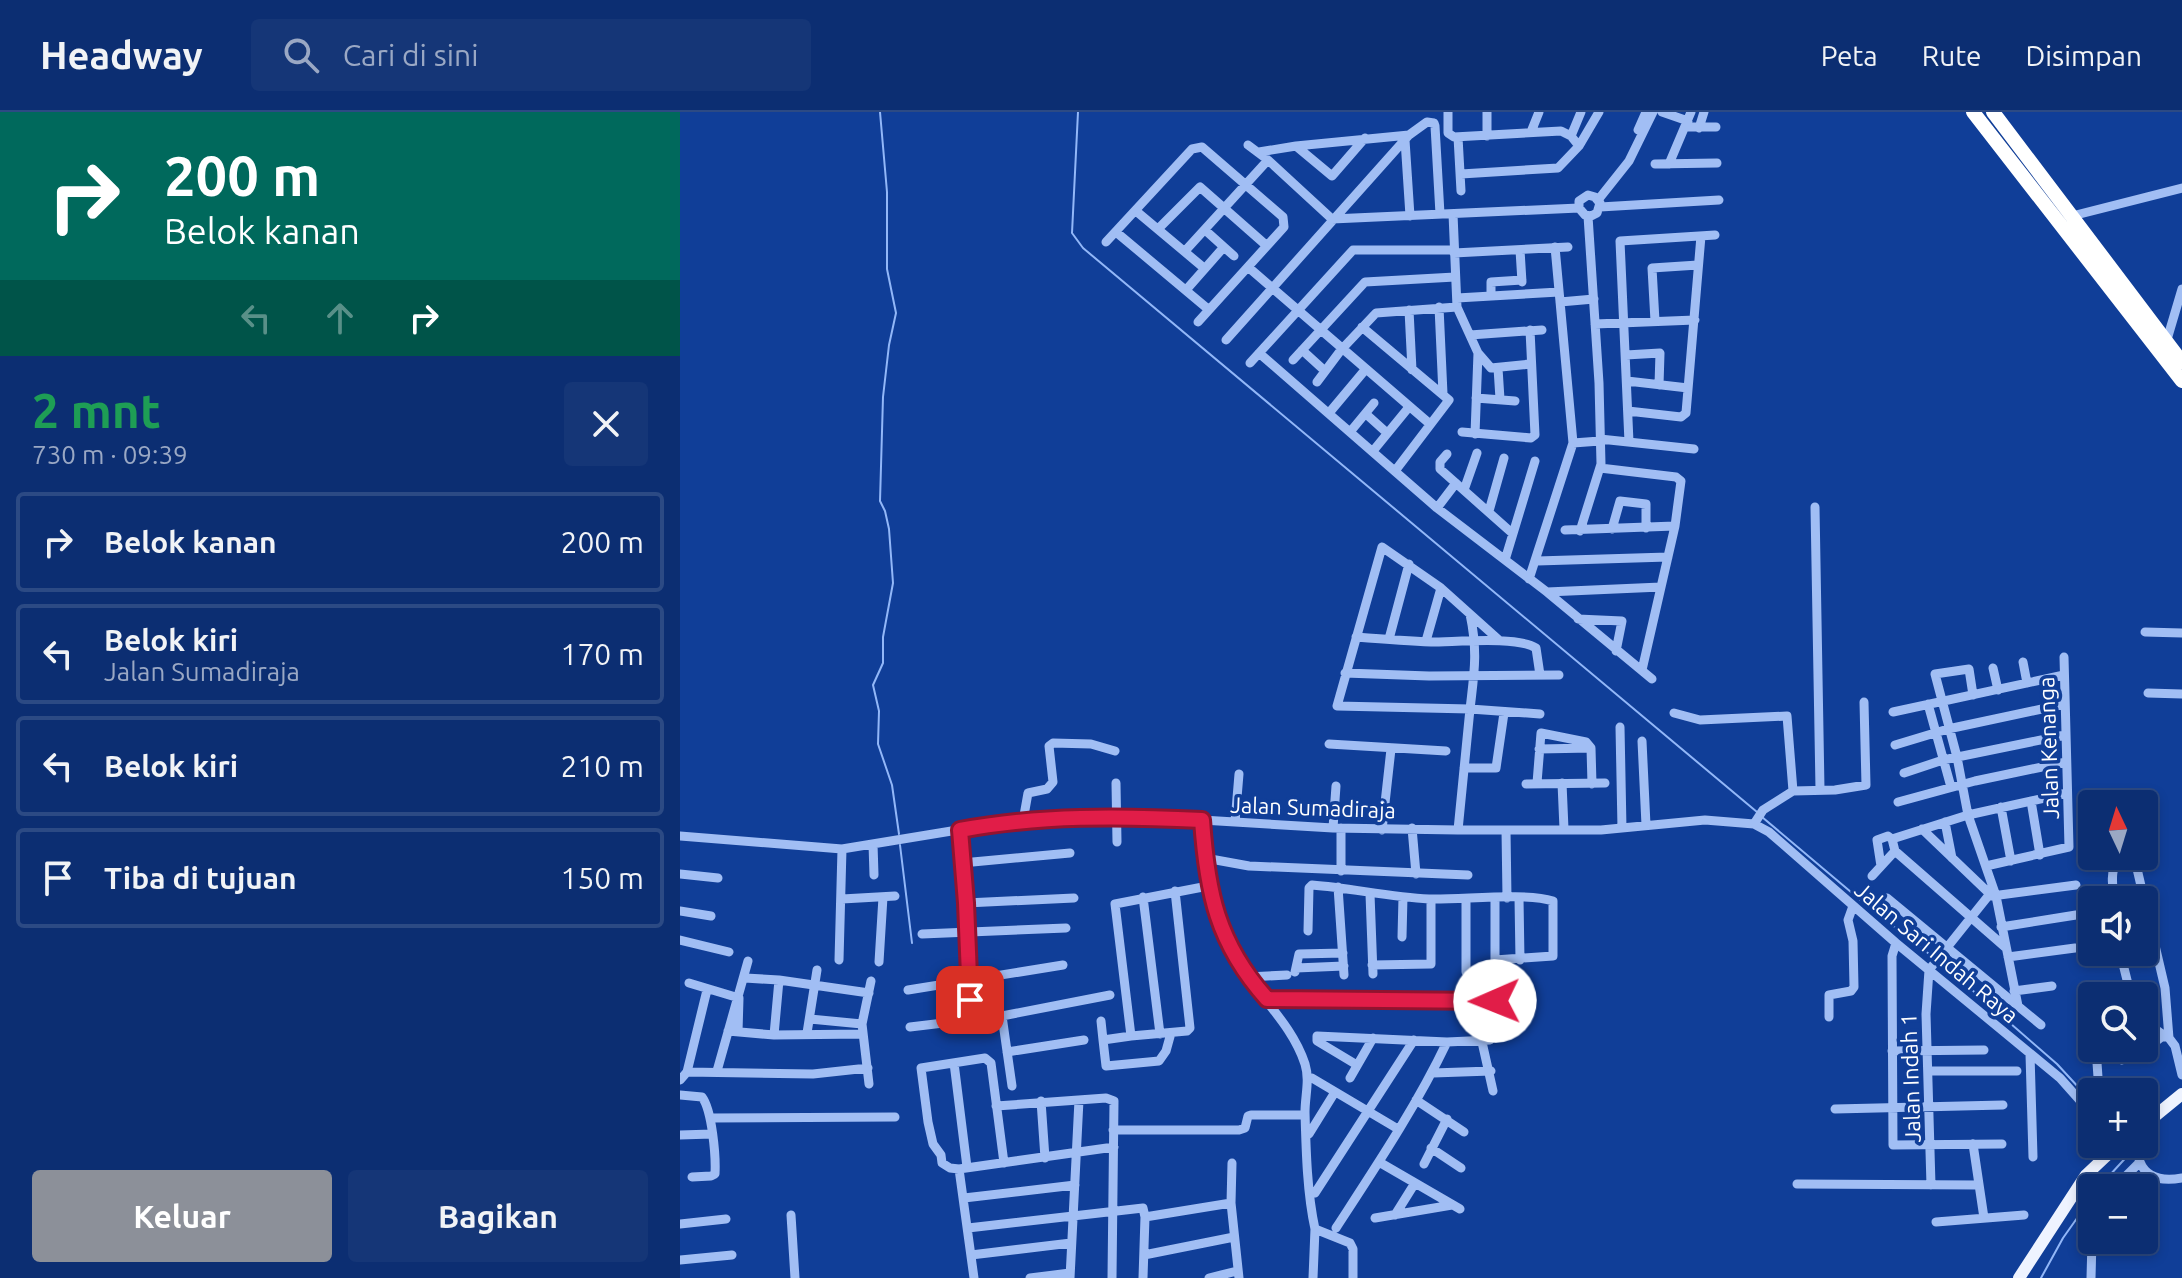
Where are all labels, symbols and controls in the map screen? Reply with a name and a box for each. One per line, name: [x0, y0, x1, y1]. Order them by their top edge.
search box: [251, 19, 811, 91]
icon: search: [279, 33, 323, 77]
text: Headway: [40, 34, 203, 76]
text: Cari di sini: [343, 38, 479, 72]
text: Peta: [1821, 40, 1878, 71]
text: Rute: [1922, 40, 1982, 71]
text: Disimpan: [2026, 40, 2142, 71]
icon: right: [32, 144, 136, 248]
text: 200 m: [164, 144, 320, 207]
text: Belok kanan: [164, 210, 360, 251]
icon: left: [234, 296, 278, 340]
icon: ahead: [318, 296, 362, 340]
icon: right: [402, 296, 446, 340]
button: close: [564, 382, 648, 466]
text: 2 mnt: [32, 383, 161, 437]
text: 730 m · 09:39: [32, 440, 188, 469]
icon: right: [36, 520, 80, 564]
text: Belok kanan: [104, 525, 277, 559]
text: 200 m: [560, 525, 644, 559]
text: Belok kiri: [104, 623, 238, 657]
icon: left: [36, 632, 80, 676]
text: 170 m: [560, 637, 644, 671]
text: Jalan Sumadiraja: [104, 657, 300, 686]
street label: Jalan Kenanga: [2033, 676, 2063, 820]
icon: left: [36, 744, 80, 788]
text: Belok kiri: [104, 749, 238, 783]
text: 210 m: [560, 749, 644, 783]
north arrow: [2078, 790, 2158, 870]
map controls: [2078, 790, 2158, 1254]
street label: Jalan Sumadiraja: [1230, 792, 1396, 822]
icon: arrive: [36, 856, 80, 900]
text: Tiba di tujuan: [104, 861, 297, 895]
text: 150 m: [560, 861, 644, 895]
street label: Jalan Sari Indah Raya: [1850, 876, 2024, 1028]
button: sound: [2078, 886, 2158, 966]
position arrow: [1453, 959, 1537, 1043]
pin: [936, 966, 1004, 1034]
icon: arrive: [948, 978, 992, 1022]
button: search: [2078, 982, 2158, 1062]
street label: Jalan Indah 1: [1895, 1013, 1925, 1143]
button: +: [2078, 1078, 2158, 1158]
button: Keluar: [32, 1170, 332, 1262]
button: Bagikan: [348, 1170, 648, 1262]
button: −: [2078, 1174, 2158, 1254]

